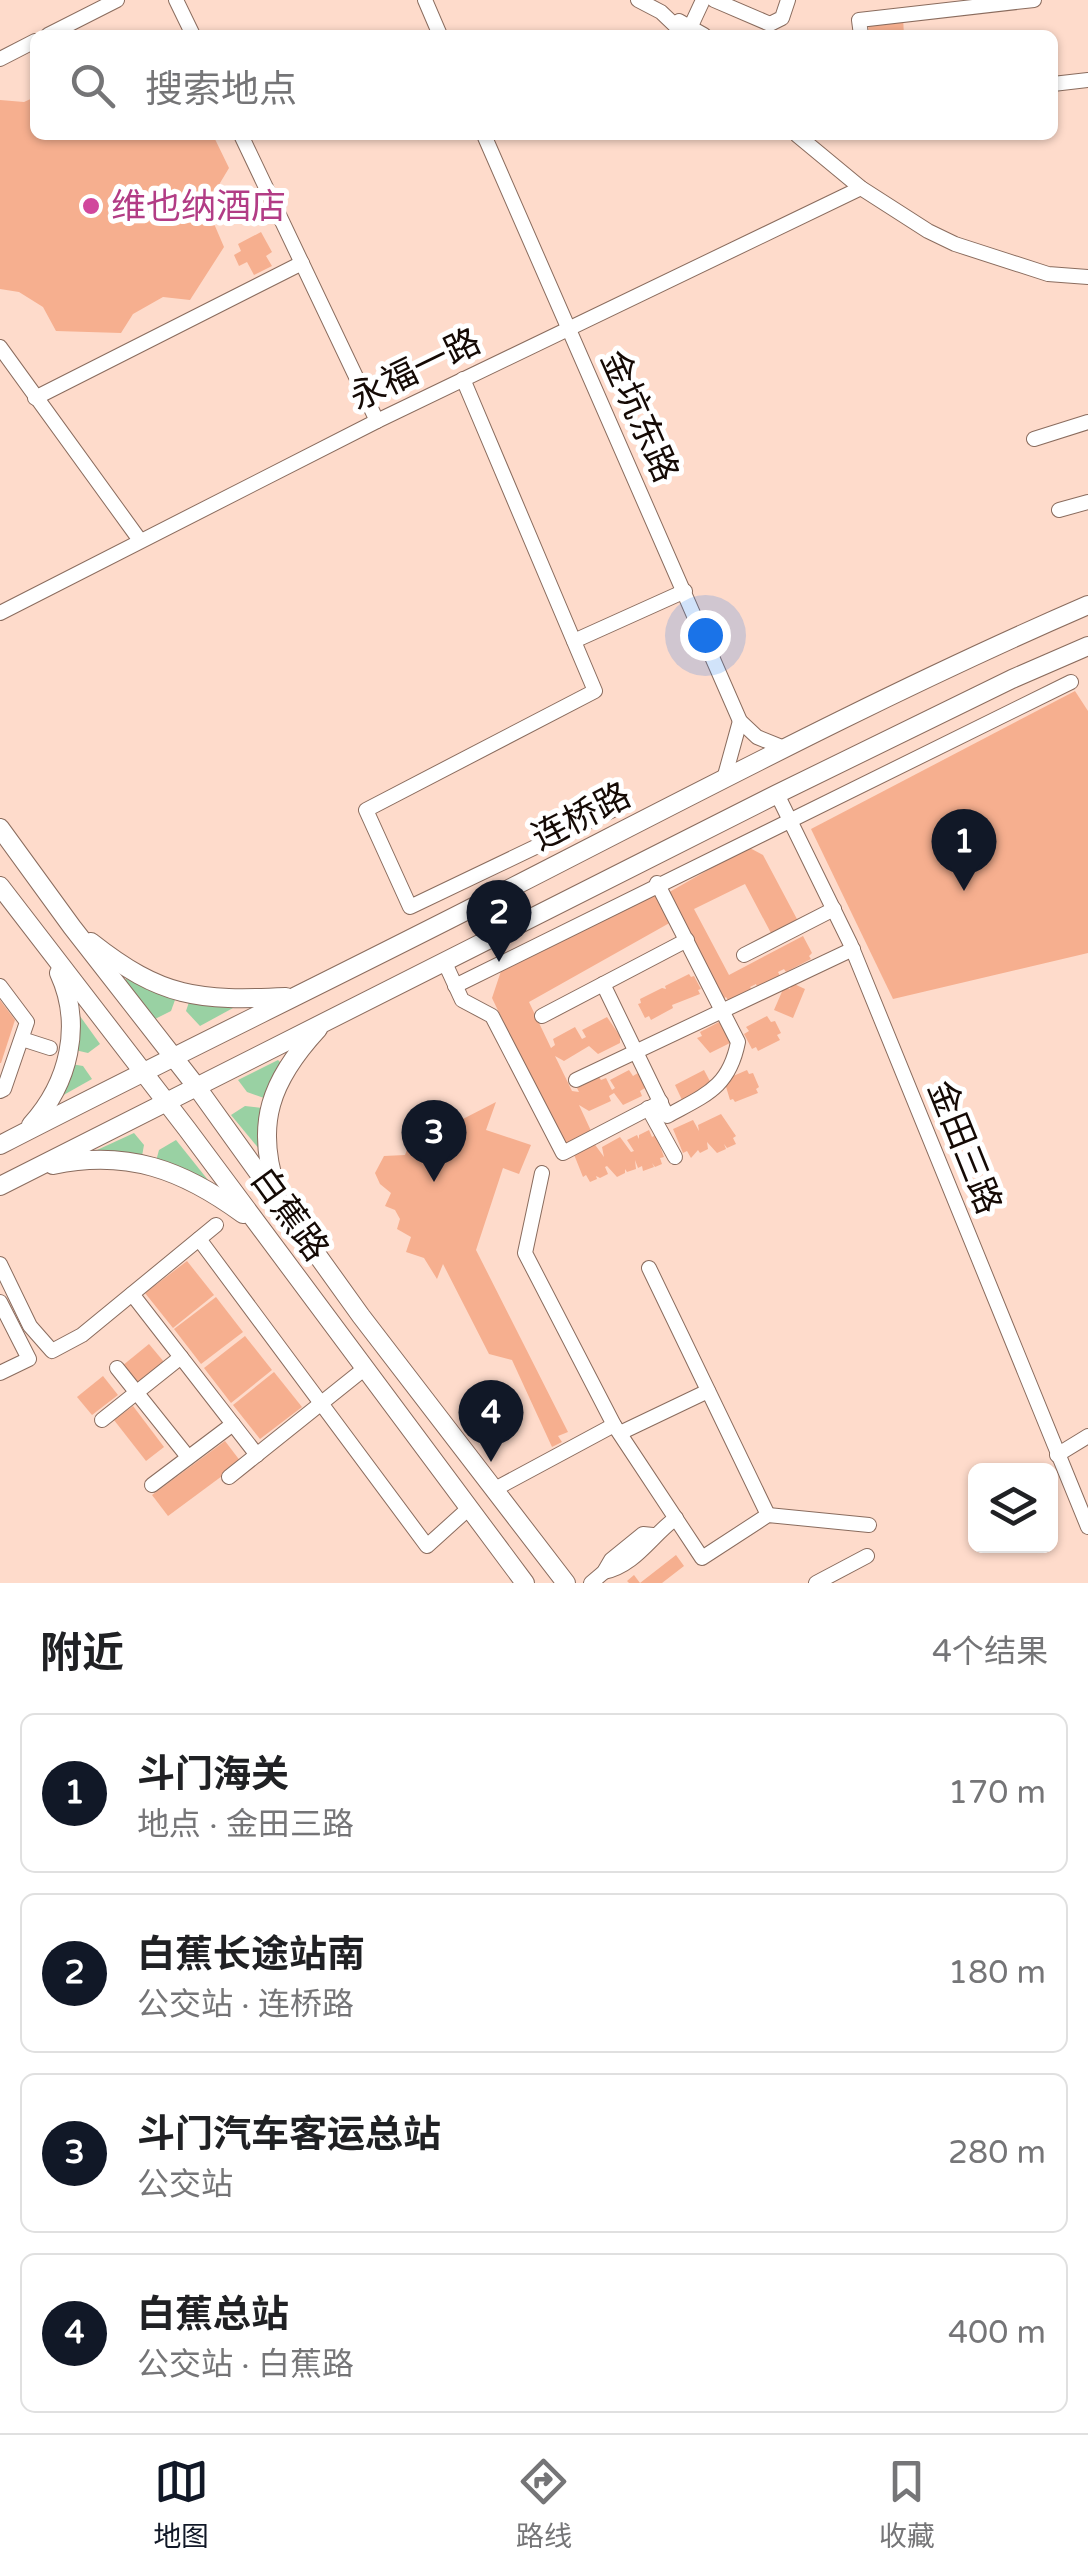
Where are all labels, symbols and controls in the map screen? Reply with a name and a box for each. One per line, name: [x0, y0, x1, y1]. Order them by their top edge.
search box: [30, 30, 1058, 140]
icon: search: [65, 58, 120, 113]
text: 搜索地点: [145, 67, 297, 113]
place label: 维也纳酒店: [111, 186, 286, 228]
marker: 维也纳酒店: [80, 195, 102, 217]
street label: 永福一路: [343, 320, 488, 419]
street label: 金坑东路: [591, 344, 687, 489]
your location: [680, 610, 731, 661]
street label: 连桥路: [525, 774, 638, 859]
pin: 1: [932, 808, 996, 891]
pin: 2: [466, 880, 532, 962]
street label: 金田三路: [918, 1075, 1010, 1220]
pin: 3: [402, 1100, 466, 1182]
street label: 白蕉路: [241, 1160, 337, 1269]
pin: 4: [458, 1380, 524, 1462]
map controls: [968, 1463, 1058, 1553]
button: layers: [968, 1463, 1058, 1553]
text: 附近: [40, 1628, 124, 1679]
text: 4个结果: [932, 1633, 1048, 1671]
text: 斗门海关: [137, 1752, 289, 1798]
text: 1: [64, 1774, 85, 1812]
text: 170 m: [948, 1774, 1046, 1812]
text: 地点 · 金田三路: [137, 1806, 354, 1844]
text: 白蕉长途站南: [137, 1932, 365, 1978]
text: 2: [64, 1954, 85, 1992]
text: 180 m: [948, 1954, 1046, 1992]
text: 公交站 · 连桥路: [137, 1986, 354, 2024]
text: 斗门汽车客运总站: [137, 2112, 441, 2158]
text: 3: [64, 2134, 85, 2172]
text: 280 m: [948, 2134, 1046, 2172]
text: 公交站: [137, 2166, 233, 2204]
text: 白蕉总站: [137, 2292, 289, 2338]
text: 4: [64, 2314, 85, 2352]
text: 400 m: [948, 2314, 1046, 2352]
text: 公交站 · 白蕉路: [137, 2346, 354, 2384]
tab: 地图: [153, 2454, 209, 2554]
tab: 路线: [516, 2454, 572, 2554]
tab: 收藏: [879, 2454, 935, 2554]

